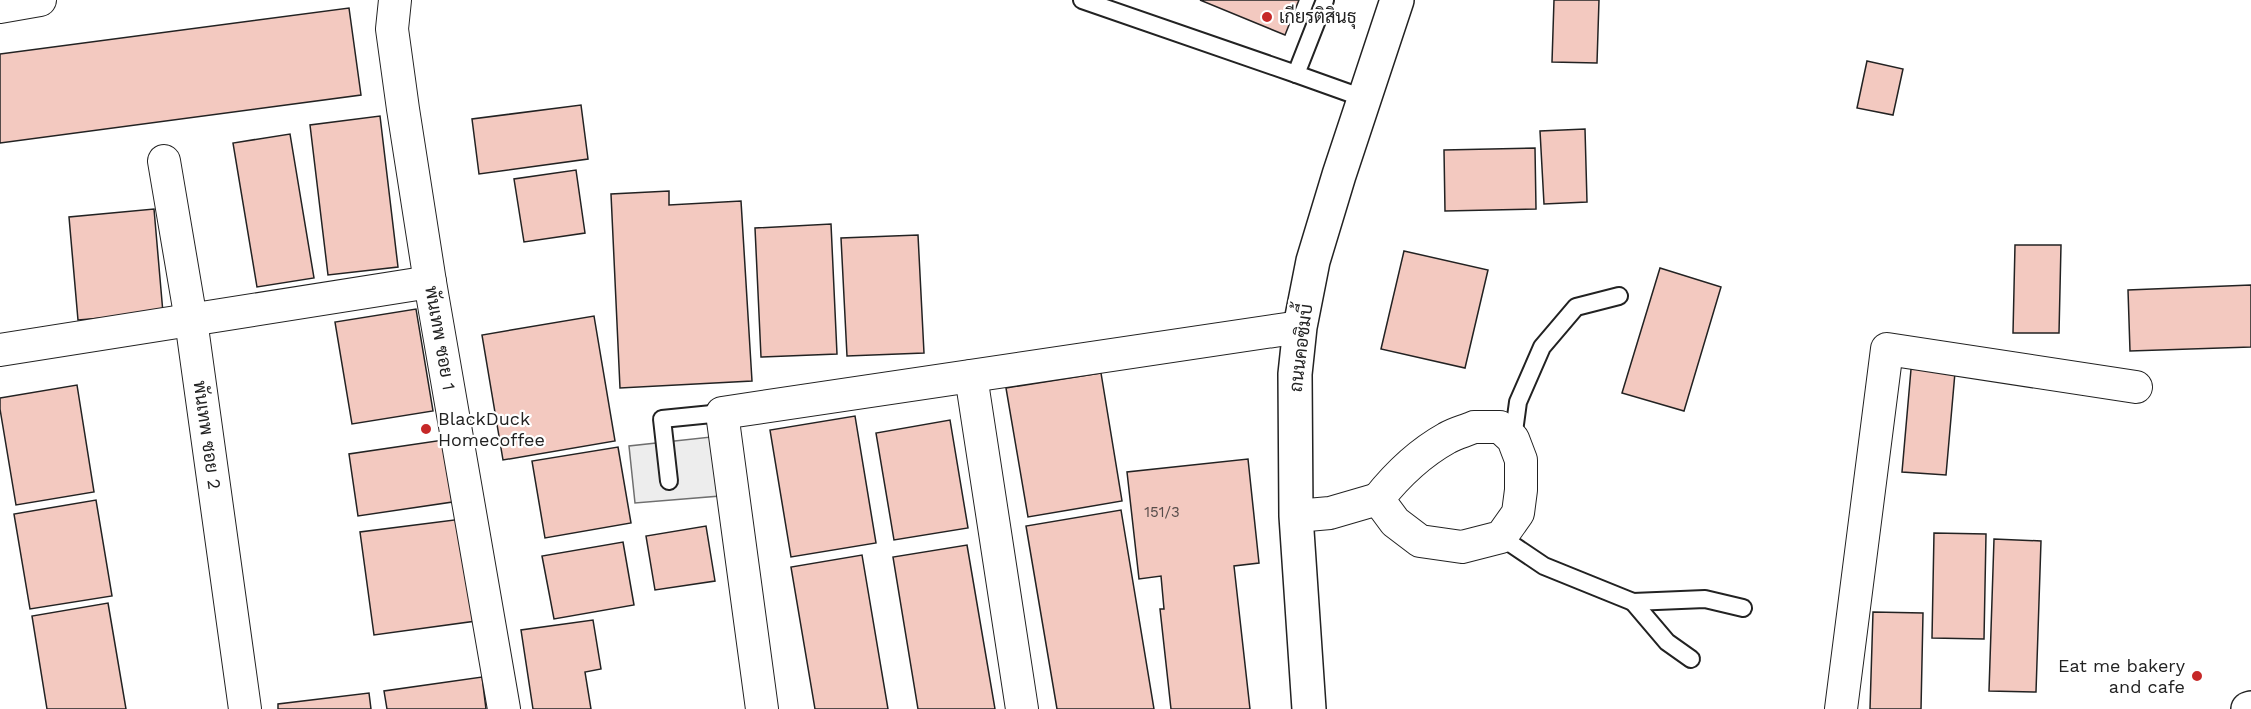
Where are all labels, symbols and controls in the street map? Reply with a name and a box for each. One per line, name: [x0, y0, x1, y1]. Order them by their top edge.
place label: เกียรติสินธุ: [1279, 4, 1357, 29]
marker: เกียรติสินธุ: [1260, 10, 1274, 24]
street label: พันเทพ ซอย 1: [421, 284, 460, 392]
street label: ถนนคอซิมบี้: [1280, 301, 1316, 393]
street label: พันเทพ ซอย 2: [189, 379, 226, 491]
place label: BlackDuck Homecoffee: [438, 408, 545, 450]
marker: BlackDuck Homecoffee: [419, 422, 433, 436]
house number: 151/3: [1144, 503, 1180, 521]
place label: Eat me bakery and cafe: [2058, 655, 2186, 697]
marker: Eat me bakery and cafe: [2190, 669, 2204, 683]

